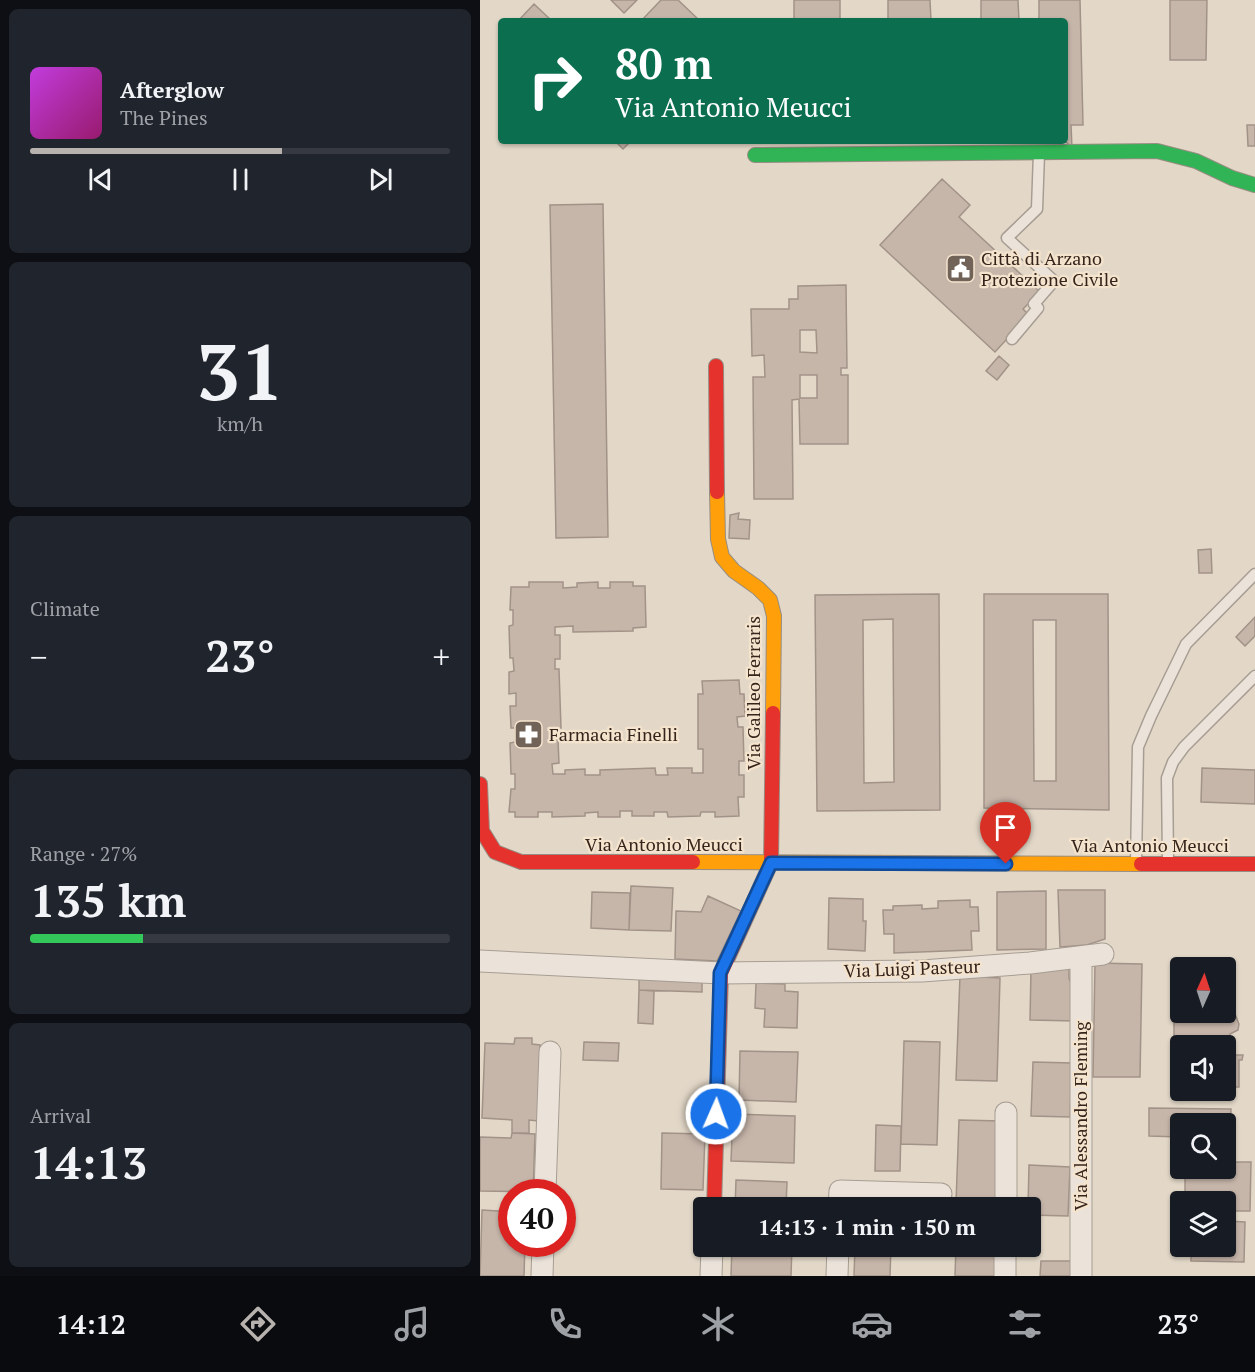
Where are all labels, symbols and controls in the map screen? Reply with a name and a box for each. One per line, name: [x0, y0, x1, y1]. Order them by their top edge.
text: 80 m: [615, 35, 713, 91]
icon: right: [516, 42, 594, 120]
text: Afterglow: [120, 75, 224, 104]
text: Via Antonio Meucci: [615, 89, 852, 125]
text: The Pines: [120, 104, 208, 131]
icon: previous: [84, 163, 117, 196]
icon: pause: [224, 163, 257, 196]
icon: next: [364, 163, 397, 196]
place label: Città di Arzano Protezione Civile: [981, 246, 1118, 291]
public building icon: Città di Arzano Protezione Civile: [944, 253, 976, 285]
text: 31: [196, 319, 284, 422]
text: km/h: [217, 410, 263, 437]
text: Climate: [30, 595, 100, 622]
street label: Via Galileo Ferraris: [741, 616, 765, 770]
text: 23°: [205, 625, 275, 685]
text: −: [30, 635, 48, 678]
text: +: [432, 635, 450, 678]
pharmacy icon: Farmacia Finelli: [512, 719, 544, 751]
place label: Farmacia Finelli: [549, 722, 678, 746]
pin: [980, 802, 1031, 864]
icon: arrive: [989, 811, 1022, 844]
street label: Via Antonio Meucci: [585, 832, 743, 856]
street label: Via Antonio Meucci: [1071, 833, 1229, 857]
text: Range · 27%: [30, 840, 137, 867]
text: 135 km: [30, 870, 186, 930]
street label: Via Luigi Pasteur: [843, 954, 981, 982]
north arrow: [1170, 957, 1236, 1023]
map controls: [1170, 957, 1236, 1257]
street label: Via Alessandro Fleming: [1068, 1021, 1092, 1211]
button: sound: [1170, 1035, 1236, 1101]
position arrow: [684, 1082, 748, 1146]
text: Arrival: [30, 1102, 91, 1129]
button: search: [1170, 1113, 1236, 1179]
text: 14:13: [30, 1132, 147, 1192]
speed limit sign: 40: [498, 1179, 576, 1257]
button: layers: [1170, 1191, 1236, 1257]
text: 14:13 · 1 min · 150 m: [758, 1212, 976, 1241]
icon: directions: [237, 1303, 279, 1345]
icon: music: [391, 1303, 433, 1345]
icon: phone: [544, 1303, 586, 1345]
icon: climate: [697, 1303, 739, 1345]
icon: car: [851, 1303, 893, 1345]
icon: filters: [1004, 1303, 1046, 1345]
text: 14:12: [56, 1306, 126, 1342]
text: 23°: [1158, 1306, 1199, 1342]

